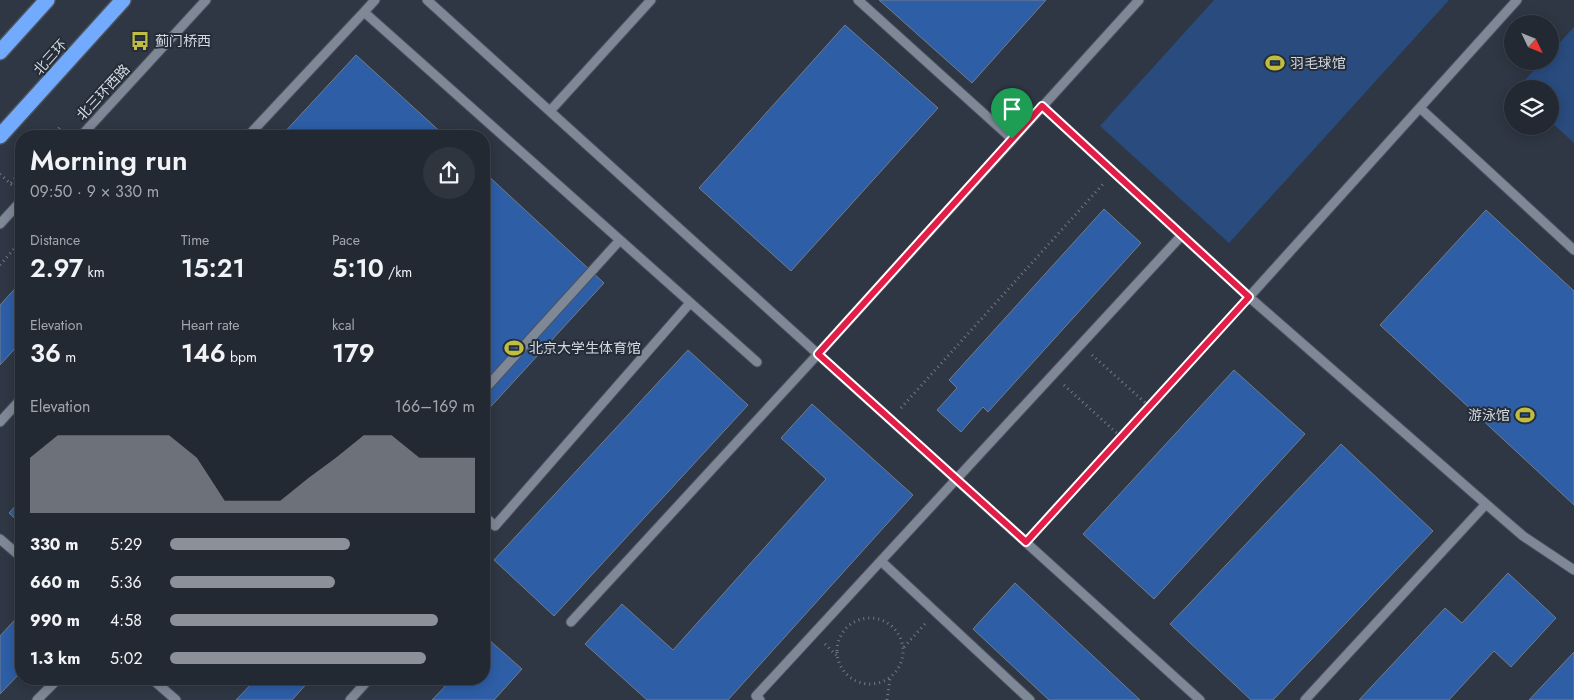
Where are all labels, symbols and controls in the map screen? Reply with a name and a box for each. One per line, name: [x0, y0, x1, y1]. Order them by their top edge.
north arrow: [1504, 15, 1559, 70]
map controls: [1504, 15, 1559, 135]
bus stop icon: 蓟门桥西: [129, 30, 151, 52]
place label: 蓟门桥西: [155, 31, 211, 51]
street label: 北三环: [29, 35, 71, 79]
sports icon: 羽毛球馆: [1264, 52, 1286, 74]
place label: 羽毛球馆: [1290, 53, 1346, 73]
street label: 北三环西路: [72, 60, 134, 124]
button: layers: [1504, 80, 1559, 135]
pin: [991, 88, 1033, 139]
icon: arrive: [998, 95, 1026, 123]
text: Morning run: [30, 140, 188, 181]
button: share: [423, 147, 475, 199]
text: 09:50 · 9 × 330 m: [30, 180, 159, 203]
text: Distance: [30, 230, 80, 250]
text: Time: [181, 230, 209, 250]
text: Pace: [332, 230, 360, 250]
text: 2.97: [30, 250, 83, 286]
text: 15:21: [181, 250, 245, 286]
text: 5:10: [332, 250, 384, 286]
text: km: [83, 262, 105, 282]
text: /km: [384, 262, 412, 282]
text: Elevation: [30, 315, 83, 335]
text: Heart rate: [181, 315, 239, 335]
text: kcal: [332, 315, 355, 335]
text: 36: [30, 335, 61, 371]
text: 146: [181, 335, 226, 371]
text: 179: [332, 335, 375, 371]
sports icon: 北京大学生体育馆: [503, 337, 525, 359]
place label: 北京大学生体育馆: [529, 338, 641, 358]
text: m: [61, 347, 76, 367]
text: bpm: [226, 347, 257, 367]
text: Elevation: [30, 395, 90, 418]
text: 166–169 m: [395, 395, 475, 418]
sports icon: 游泳馆: [1514, 404, 1536, 426]
place label: 游泳馆: [1468, 405, 1510, 425]
text: 330 m: [30, 533, 78, 556]
text: 5:29: [110, 533, 142, 556]
text: 660 m: [30, 571, 80, 594]
text: 5:36: [110, 571, 142, 594]
text: 990 m: [30, 609, 80, 632]
text: 4:58: [110, 609, 142, 632]
text: 1.3 km: [30, 647, 80, 670]
text: 5:02: [110, 647, 143, 670]

